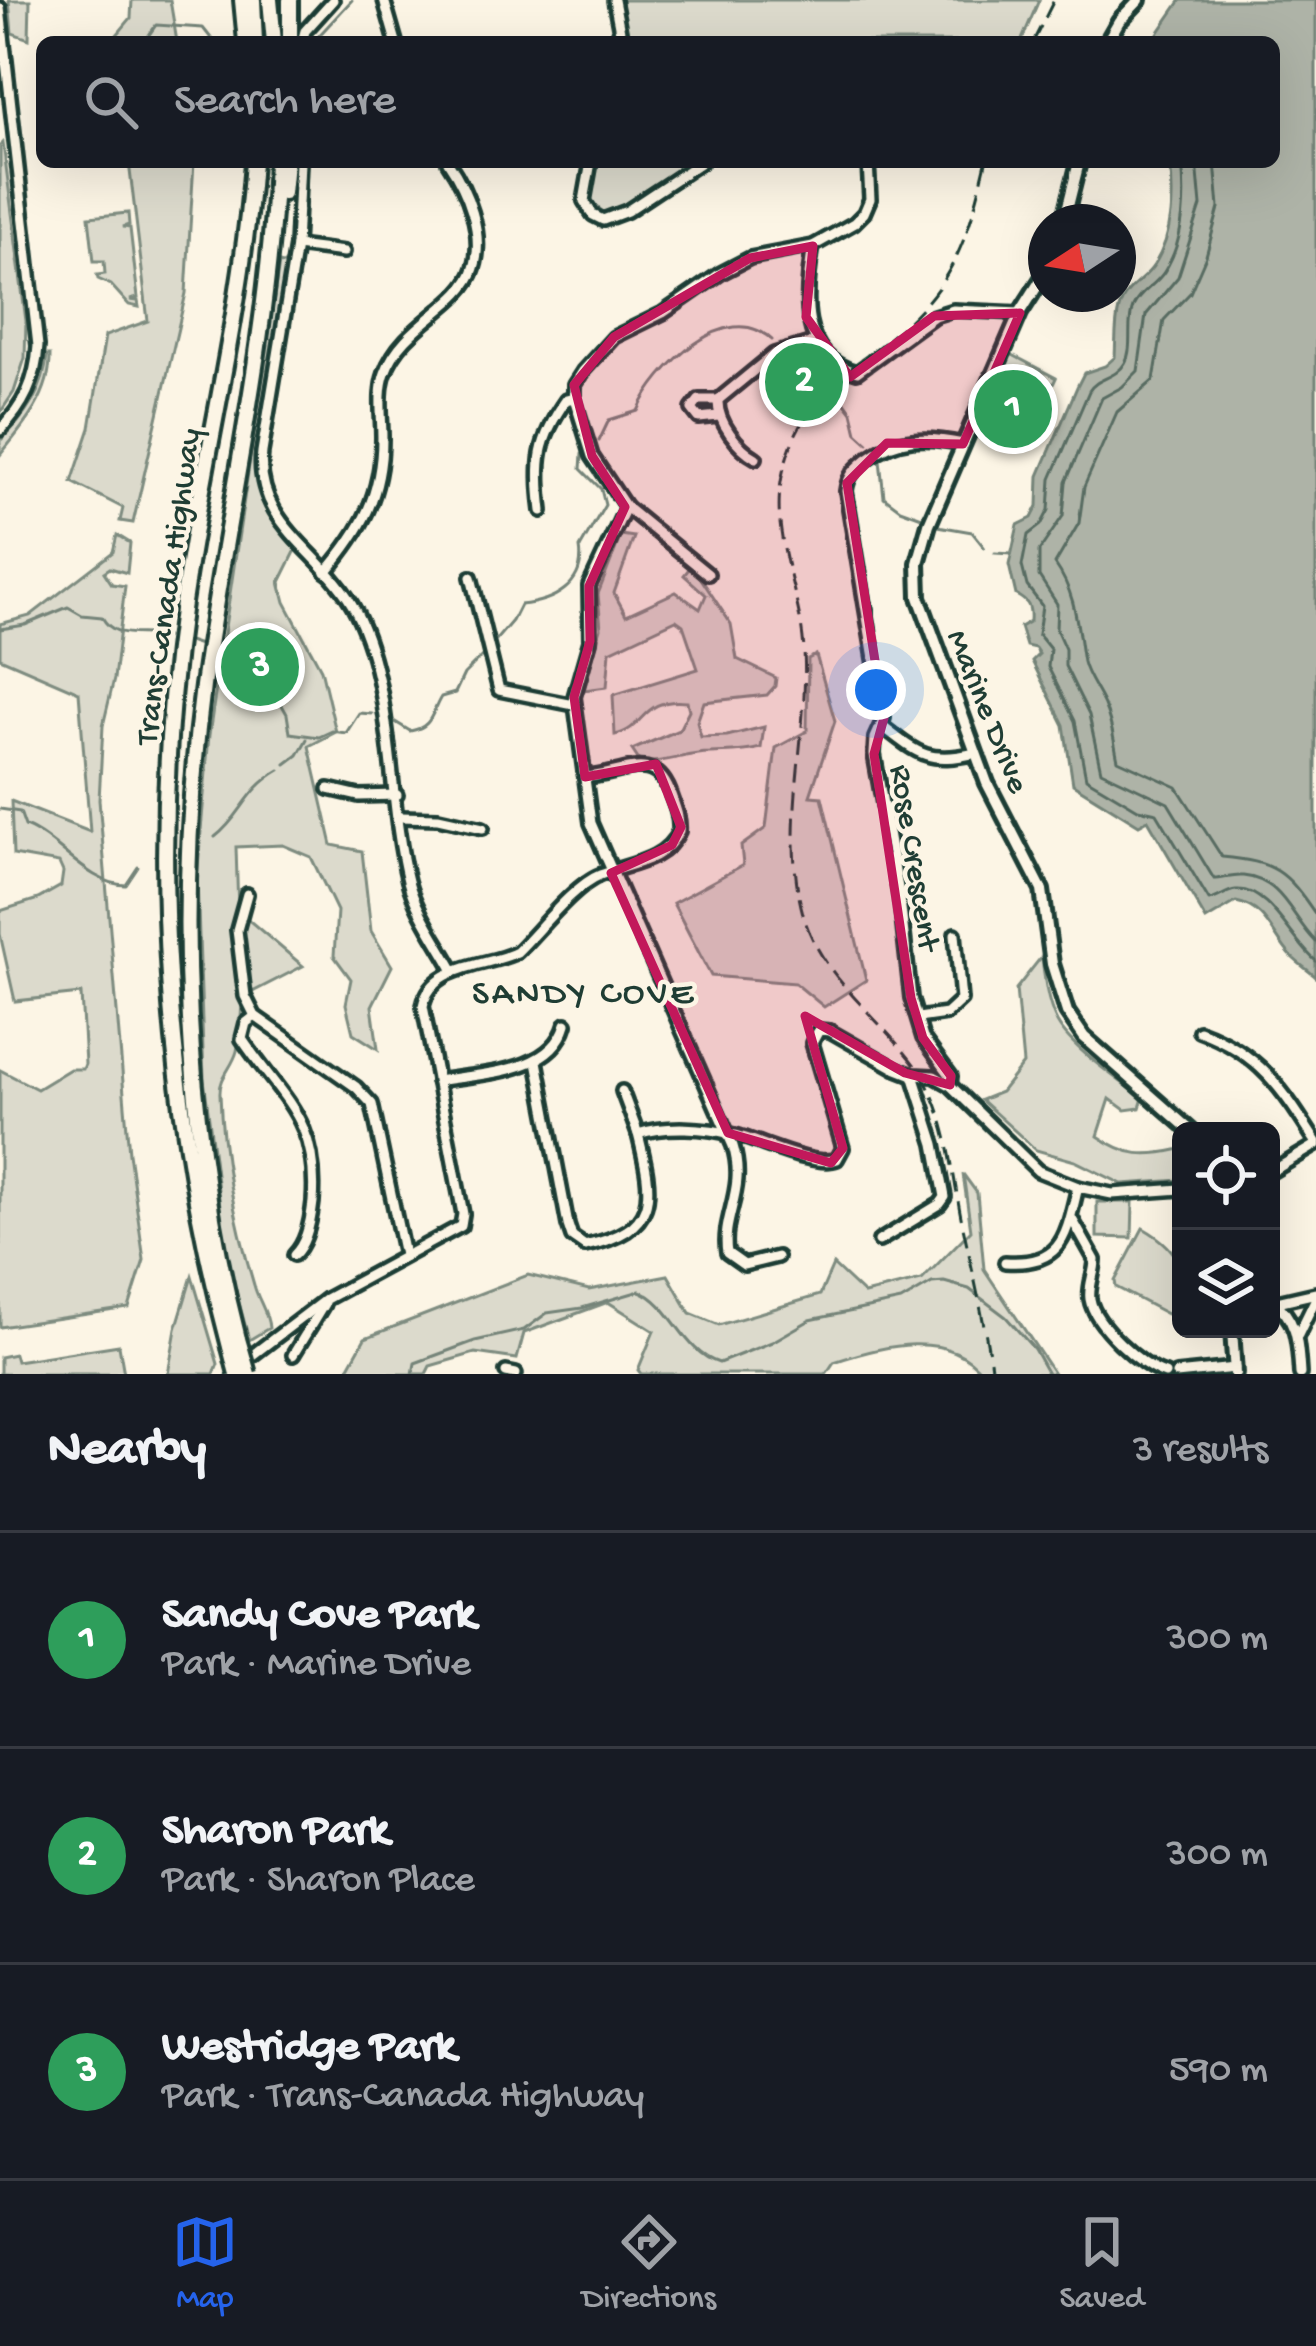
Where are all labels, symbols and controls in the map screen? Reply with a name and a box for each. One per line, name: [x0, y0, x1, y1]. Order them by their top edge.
search box: [36, 36, 1280, 168]
icon: search: [78, 69, 144, 135]
text: Search here: [174, 76, 396, 129]
north arrow: [1028, 204, 1136, 312]
pin: 2: [765, 337, 843, 427]
pin: 1: [974, 364, 1052, 454]
street label: Trans-Canada Highway: [130, 426, 212, 750]
pin: 3: [221, 622, 299, 712]
street label: Marine Drive: [936, 625, 1036, 800]
your location: [846, 660, 906, 720]
street label: Rose Crescent: [879, 762, 946, 956]
district label: SANDY COVE: [472, 974, 696, 1017]
map controls: [1172, 1122, 1280, 1338]
button: locate: [1172, 1122, 1280, 1230]
button: layers: [1172, 1230, 1280, 1338]
text: Nearby: [48, 1422, 206, 1482]
text: 3 results: [1133, 1429, 1268, 1475]
text: Sandy Cove Park: [162, 1590, 476, 1643]
text: 1: [79, 1617, 95, 1663]
text: 300 m: [1167, 1617, 1268, 1663]
text: Park · Marine Drive: [162, 1643, 471, 1689]
text: Sharon Park: [162, 1806, 389, 1859]
text: 2: [77, 1833, 97, 1879]
text: 300 m: [1167, 1833, 1268, 1879]
text: Park · Sharon Place: [162, 1859, 475, 1905]
text: Westridge Park: [162, 2022, 456, 2075]
text: 3: [77, 2049, 97, 2095]
text: 590 m: [1169, 2049, 1268, 2095]
text: Park · Trans-Canada Highway: [162, 2075, 644, 2121]
tab: Map: [172, 2209, 238, 2319]
tab: Directions: [582, 2209, 716, 2319]
tab: Saved: [1060, 2209, 1144, 2319]

